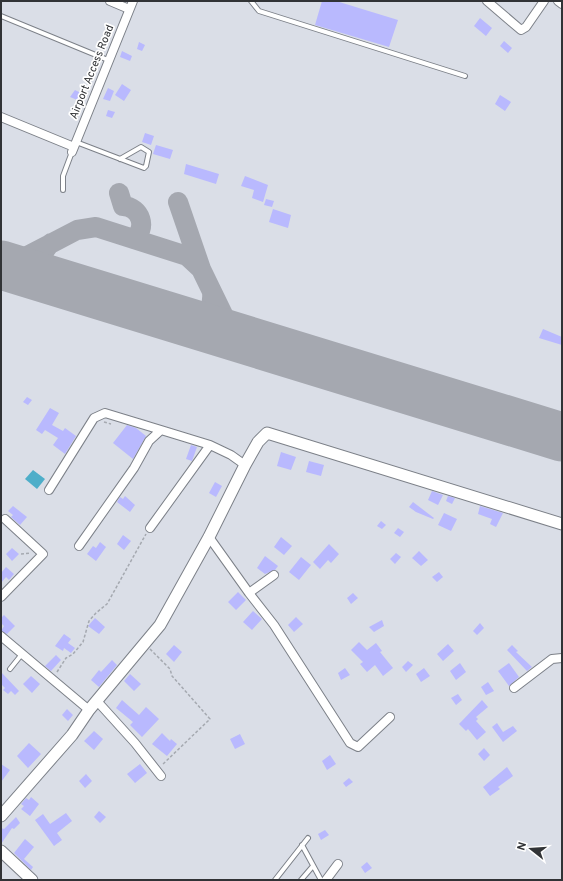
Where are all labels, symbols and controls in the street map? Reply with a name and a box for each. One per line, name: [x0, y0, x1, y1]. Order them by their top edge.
street label: Airport Access Road: [67, 23, 117, 121]
north arrow: [511, 829, 551, 869]
text: N: [515, 841, 530, 852]

